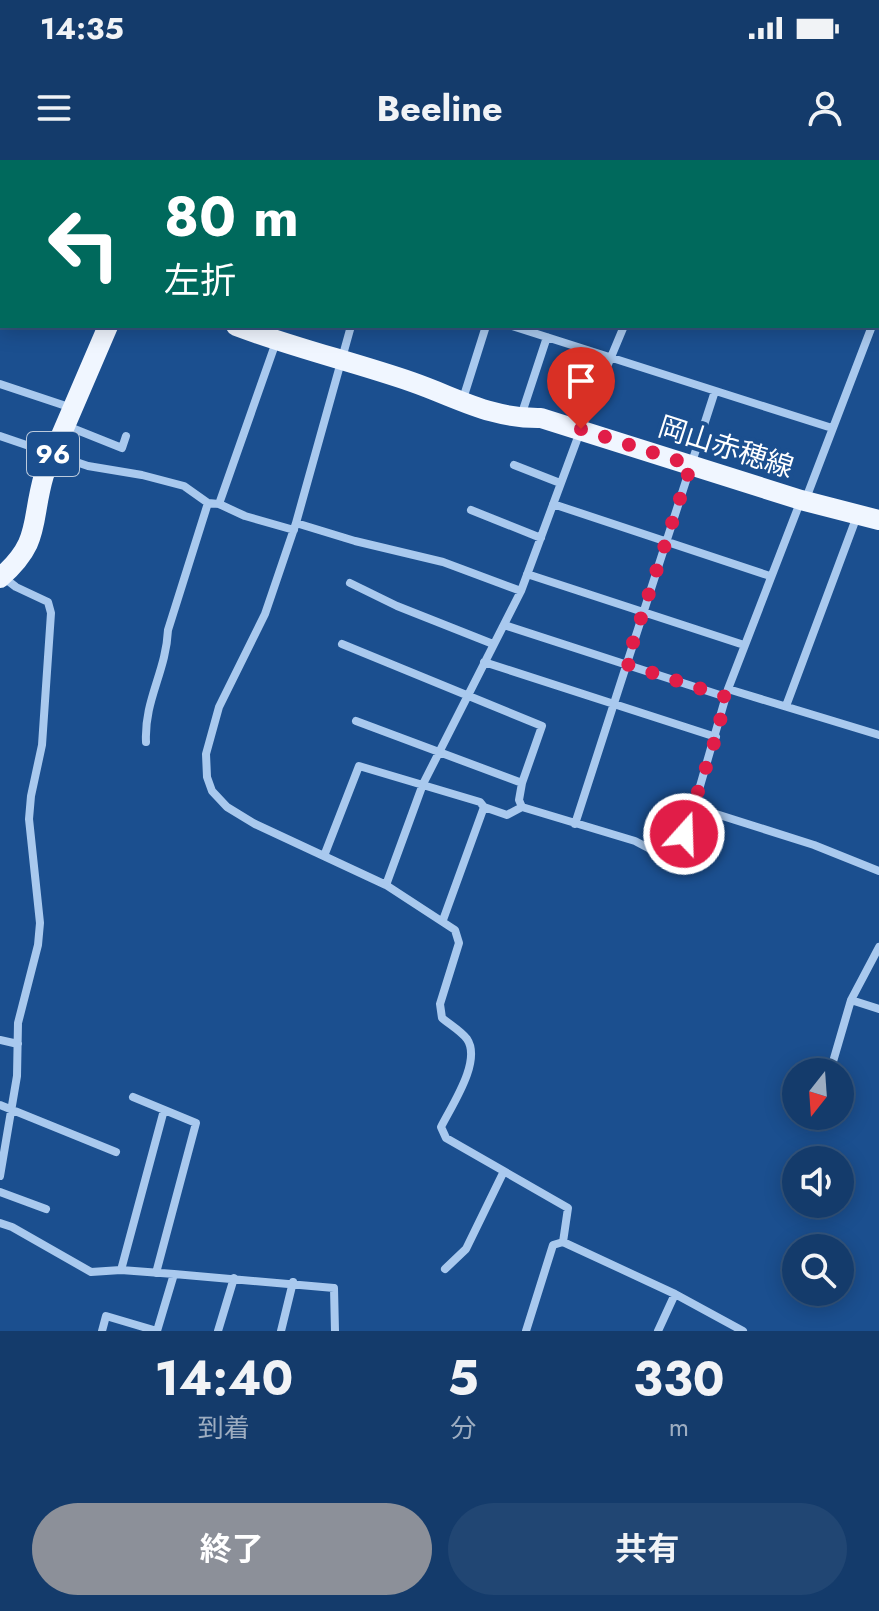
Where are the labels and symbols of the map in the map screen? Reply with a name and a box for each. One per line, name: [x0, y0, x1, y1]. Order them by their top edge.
pin: [547, 347, 615, 429]
street label: 岡山赤穂線: [653, 406, 799, 488]
road number: 96: [27, 432, 79, 476]
position arrow: [642, 792, 726, 876]
north arrow: [782, 1058, 854, 1130]

